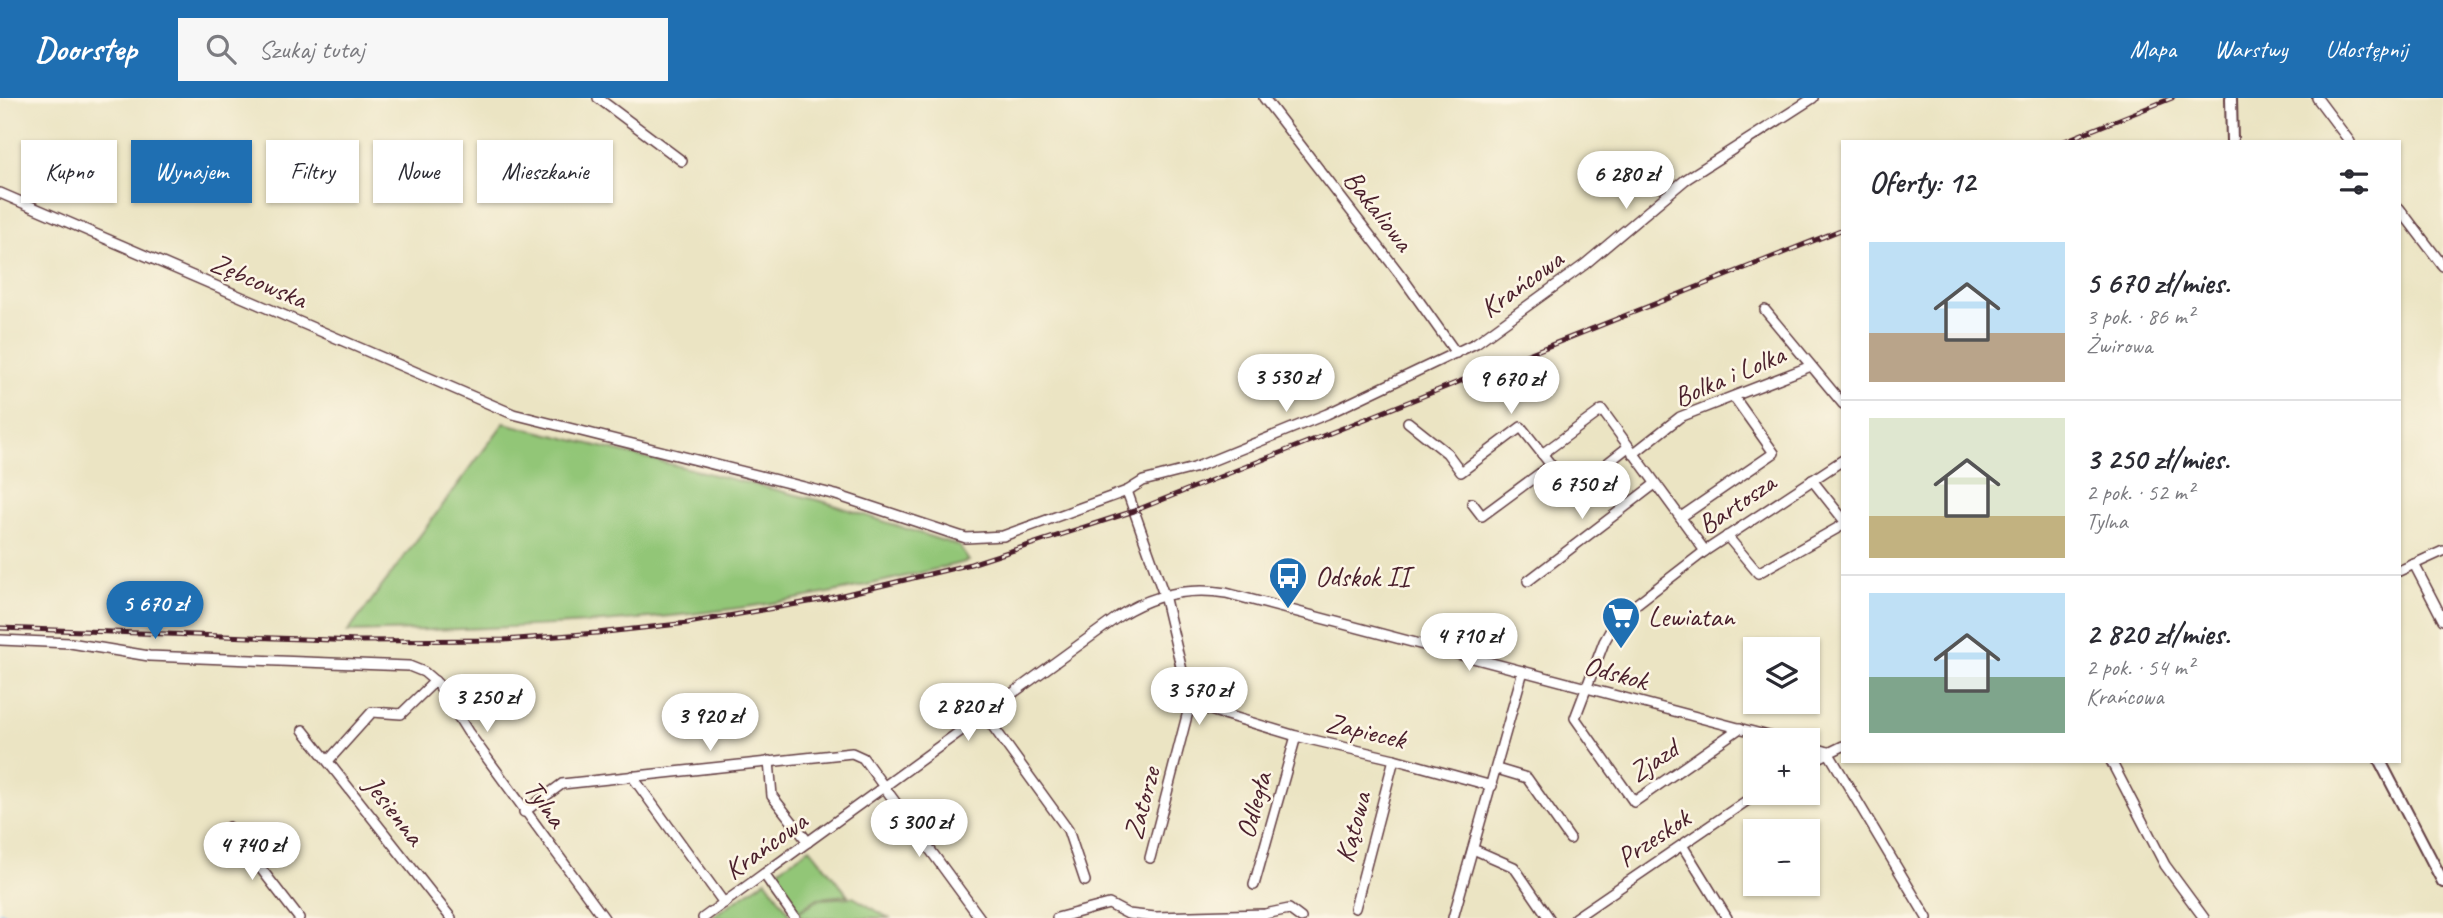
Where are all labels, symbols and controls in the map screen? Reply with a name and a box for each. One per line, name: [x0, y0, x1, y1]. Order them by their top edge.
search box: [178, 18, 668, 81]
text: Doorstep: [35, 28, 136, 70]
icon: search: [202, 30, 240, 68]
text: Szukaj tutaj: [258, 33, 364, 66]
text: Mapa: [2130, 34, 2176, 64]
text: Warstwy: [2214, 34, 2287, 64]
text: Udostępnij: [2325, 34, 2408, 64]
chip: Kupno: [21, 140, 117, 203]
chip: Wynajem: [131, 140, 252, 203]
chip: Filtry: [266, 140, 359, 203]
chip: Nowe: [373, 140, 463, 203]
chip: Mieszkanie: [477, 140, 613, 203]
pin: 6 280 zł: [1554, 152, 1698, 211]
text: 6 280 zł: [1593, 159, 1659, 188]
street label: Bakaliowa: [1336, 163, 1422, 259]
text: Oferty: 12: [1869, 163, 1975, 201]
icon: filters: [2335, 163, 2373, 201]
street label: Krańcowa: [1473, 241, 1571, 325]
street label: Zębcowska: [205, 245, 314, 317]
text: 5 670 zł/mies.: [2086, 264, 2230, 302]
icon: home: [1925, 270, 2009, 354]
text: 3 pok. · 86 m²: [2086, 302, 2194, 331]
text: Żwirowa: [2086, 331, 2152, 360]
street label: Bolka i Lolka: [1668, 336, 1792, 415]
pin: 3 530 zł: [1214, 354, 1358, 414]
pin: 9 670 zł: [1439, 356, 1583, 416]
text: 3 530 zł: [1254, 362, 1318, 391]
text: 9 670 zł: [1478, 364, 1544, 393]
text: 3 250 zł/mies.: [2086, 440, 2230, 478]
icon: home: [1925, 446, 2009, 530]
pin: 6 750 zł: [1510, 462, 1654, 521]
street label: Bartosza: [1691, 463, 1784, 542]
text: 6 750 zł: [1550, 469, 1614, 498]
text: 2 pok. · 52 m²: [2086, 478, 2194, 507]
text: Tylna: [2086, 507, 2128, 536]
bus stop icon: Odskok II: [1267, 555, 1309, 610]
place label: Odskok II: [1315, 559, 1415, 594]
pin: 5 670 zł: [83, 582, 227, 641]
text: 5 670 zł: [123, 589, 187, 618]
supermarket icon: Lewiatan: [1600, 595, 1642, 650]
place label: Lewiatan: [1648, 599, 1736, 634]
pin: 4 710 zł: [1397, 614, 1541, 673]
text: 2 820 zł/mies.: [2086, 615, 2230, 653]
text: 4 710 zł: [1437, 621, 1501, 650]
icon: home: [1925, 621, 2009, 705]
map controls: [1743, 637, 1820, 896]
button: layers: [1743, 637, 1820, 714]
street label: Odskok: [1580, 647, 1654, 698]
text: 2 pok. · 54 m²: [2086, 653, 2194, 682]
pin: 3 570 zł: [1127, 668, 1271, 727]
pin: 3 250 zł: [415, 674, 559, 734]
text: 3 570 zł: [1167, 675, 1231, 704]
text: 3 250 zł: [455, 682, 519, 711]
text: Krańcowa: [2086, 682, 2163, 711]
pin: 2 820 zł: [896, 684, 1040, 743]
text: 2 820 zł: [936, 691, 1000, 720]
pin: 3 920 zł: [638, 694, 782, 753]
text: 3 920 zł: [678, 701, 742, 730]
street label: Zapiecek: [1323, 704, 1411, 757]
button: +: [1743, 728, 1820, 805]
street label: Zjazd: [1622, 729, 1688, 790]
street label: Zatorze: [1115, 761, 1168, 843]
street label: Odległa: [1227, 766, 1280, 842]
street label: Jesienna: [355, 767, 434, 853]
street label: Tylna: [517, 773, 576, 835]
street label: Kątowa: [1326, 787, 1379, 866]
street label: Przeskok: [1610, 799, 1698, 875]
pin: 5 300 zł: [847, 800, 991, 859]
street label: Krańcowa: [717, 803, 815, 887]
text: 5 300 zł: [887, 807, 951, 836]
button: −: [1743, 819, 1820, 896]
pin: 4 740 zł: [180, 822, 324, 882]
text: 4 740 zł: [220, 830, 284, 859]

